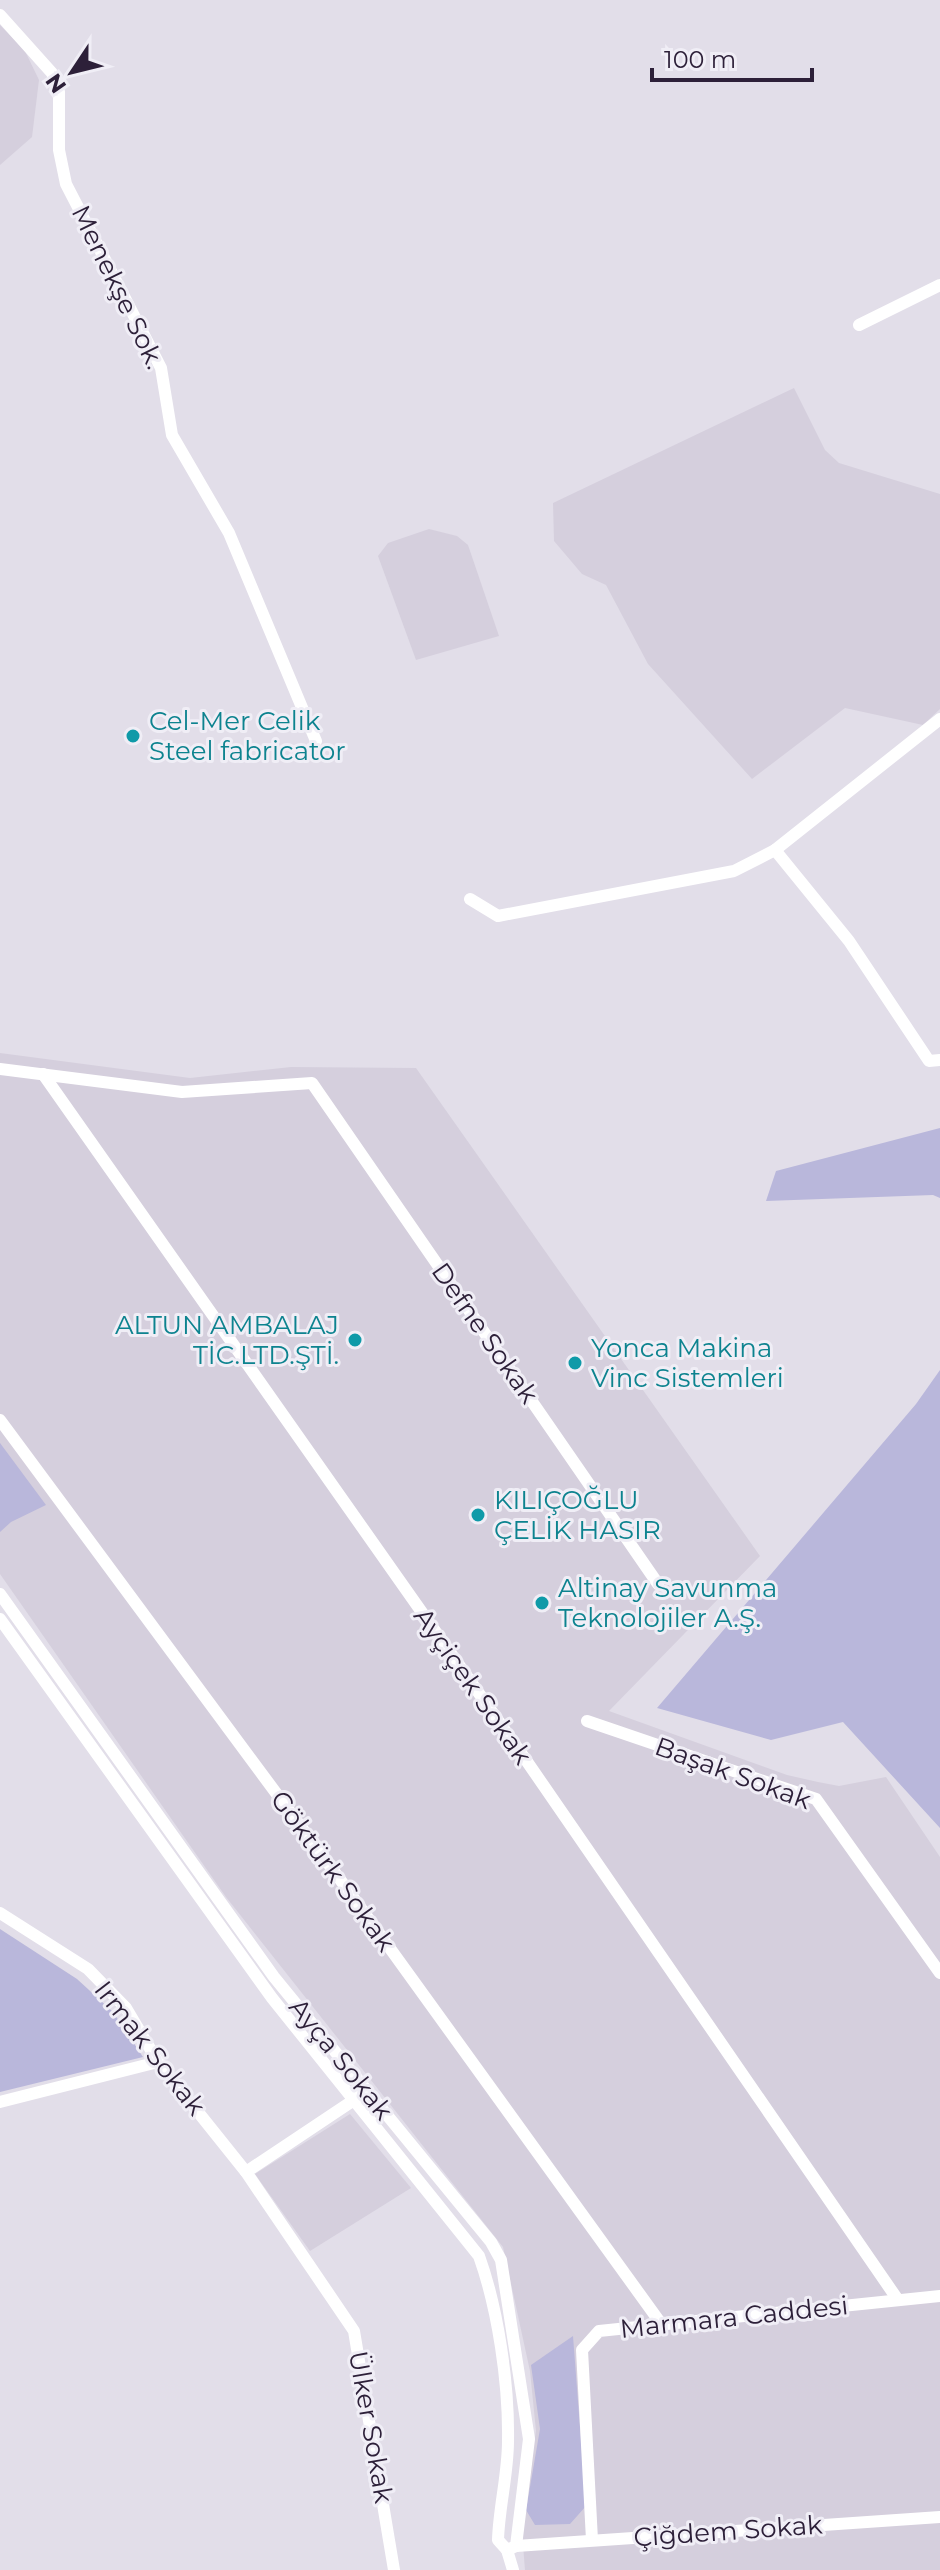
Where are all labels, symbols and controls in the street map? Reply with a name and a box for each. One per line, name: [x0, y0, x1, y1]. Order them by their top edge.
north arrow: [32, 32, 112, 112]
scale bar: [652, 32, 812, 82]
text: 100 m: [664, 45, 736, 74]
text: N: [40, 68, 72, 98]
street label: Menekşe Sok.: [65, 200, 171, 374]
place label: Cel-Mer Celik Steel fabricator: [149, 705, 346, 767]
marker: Cel-Mer Celik Steel fabricator: [124, 727, 142, 745]
street label: Defne Sokak: [425, 1256, 546, 1410]
place label: ALTUN AMBALAJ TİC.LTD.ŞTİ.: [115, 1309, 339, 1371]
marker: ALTUN AMBALAJ TİC.LTD.ŞTİ.: [346, 1331, 364, 1349]
place label: Yonca Makina Vinc Sistemleri: [591, 1332, 784, 1394]
marker: Yonca Makina Vinc Sistemleri: [566, 1354, 584, 1372]
place label: KILIÇOĞLU ÇELİK HASIR: [494, 1484, 661, 1546]
marker: KILIÇOĞLU ÇELİK HASIR: [469, 1506, 487, 1524]
place label: Altinay Savunma Teknolojiler A.Ş.: [558, 1572, 777, 1634]
marker: Altinay Savunma Teknolojiler A.Ş.: [533, 1594, 551, 1612]
street label: Ayçiçek Sokak: [407, 1601, 539, 1771]
street label: Başak Sokak: [651, 1730, 816, 1816]
street label: Göktürk Sokak: [264, 1784, 402, 1958]
street label: Irmak Sokak: [88, 1974, 213, 2122]
street label: Ayça Sokak: [282, 1992, 400, 2127]
street label: Marmara Caddesi: [618, 2289, 850, 2345]
street label: Ülker Sokak: [342, 2348, 400, 2506]
street label: Çiğdem Sokak: [632, 2508, 824, 2554]

